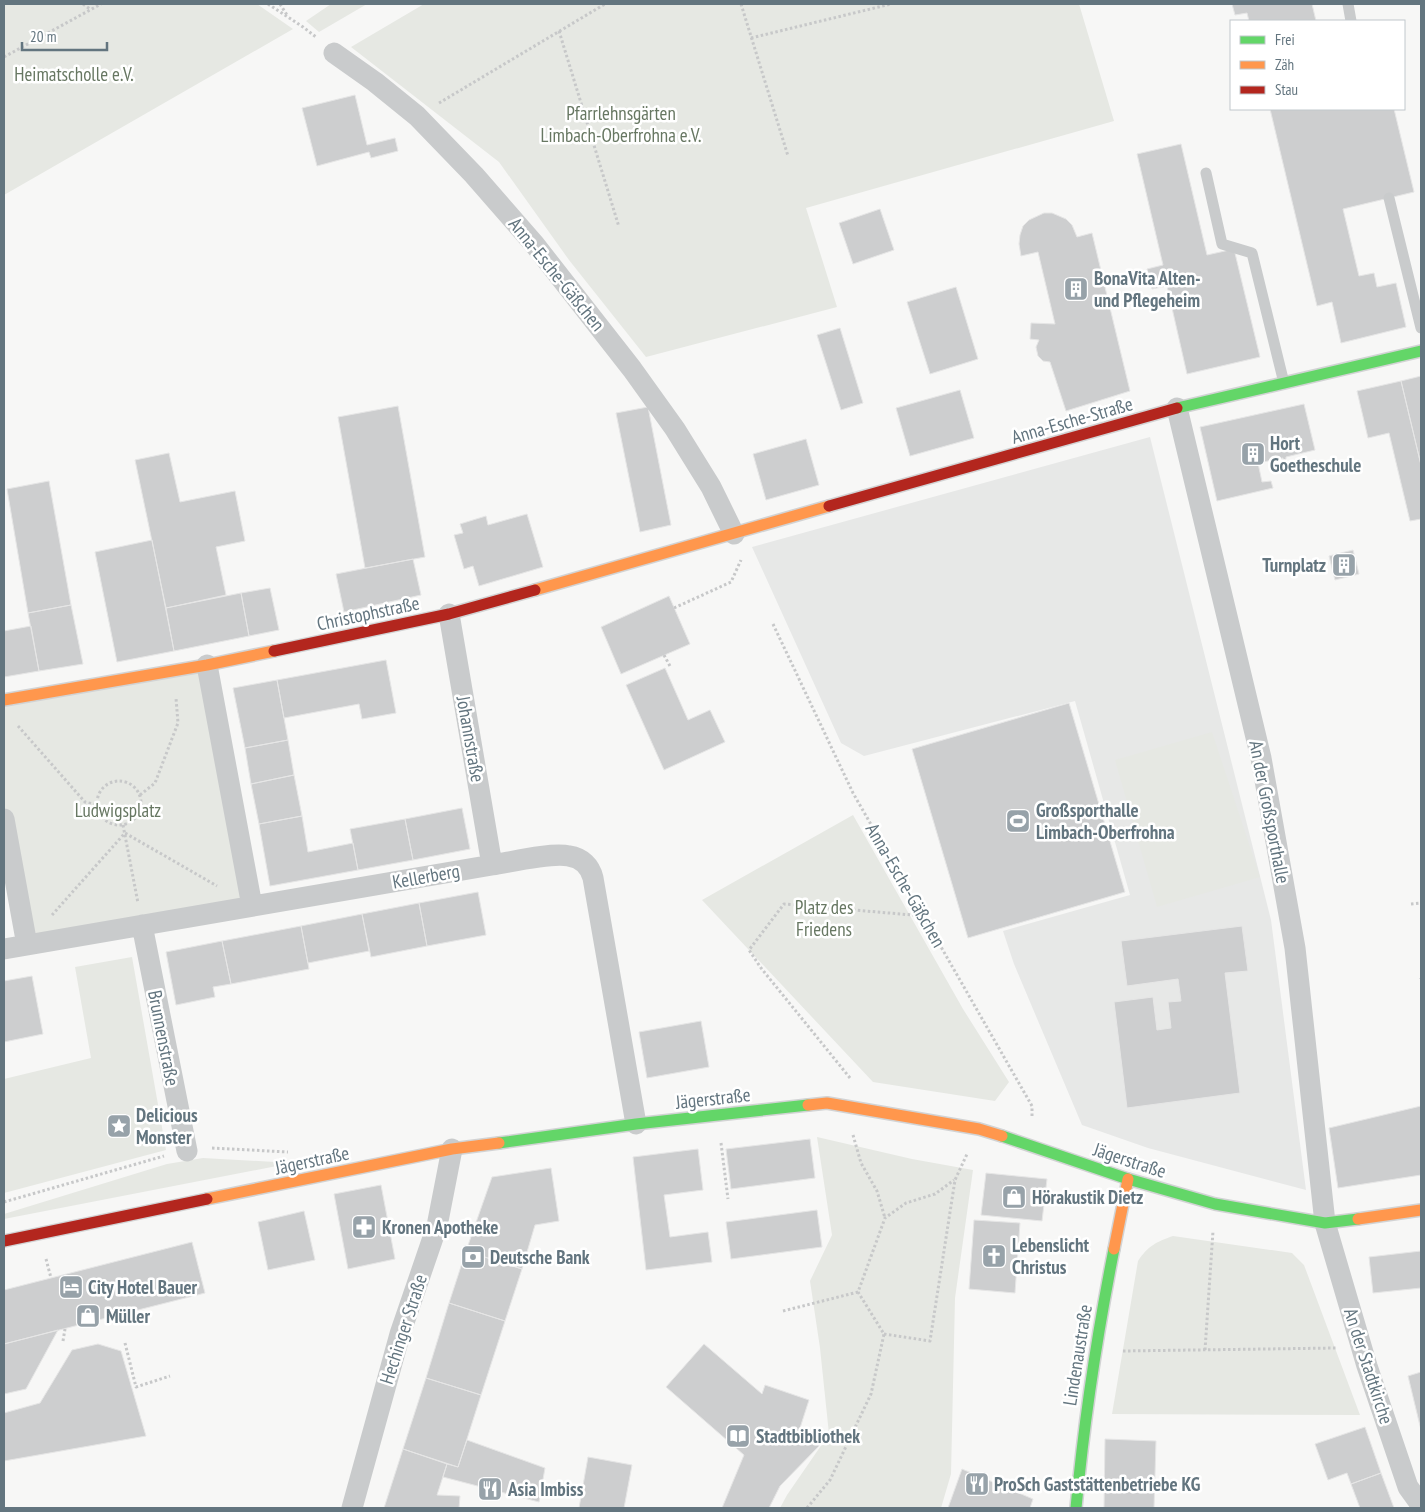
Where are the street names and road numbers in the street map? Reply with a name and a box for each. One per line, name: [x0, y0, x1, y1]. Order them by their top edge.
street label: Anna-Esche-Gäßchen: [504, 212, 610, 336]
street label: Anna-Esche-Straße: [1009, 391, 1136, 449]
street label: Christophstraße: [314, 590, 422, 636]
street label: Johannstraße: [451, 693, 490, 784]
street label: An der Großsporthalle: [1244, 738, 1296, 886]
street label: Anna-Esche-Gäßchen: [861, 819, 951, 951]
street label: Kellerberg: [390, 858, 462, 894]
street label: Brunnenstraße: [143, 988, 185, 1088]
street label: Jägerstraße: [673, 1082, 752, 1114]
street label: Jägerstraße: [1090, 1137, 1170, 1183]
street label: Jägerstraße: [272, 1140, 351, 1180]
street label: Hechinger Straße: [374, 1271, 432, 1387]
street label: Lindenaustraße: [1057, 1303, 1097, 1407]
street label: An der Stadtkirche: [1339, 1305, 1399, 1427]

